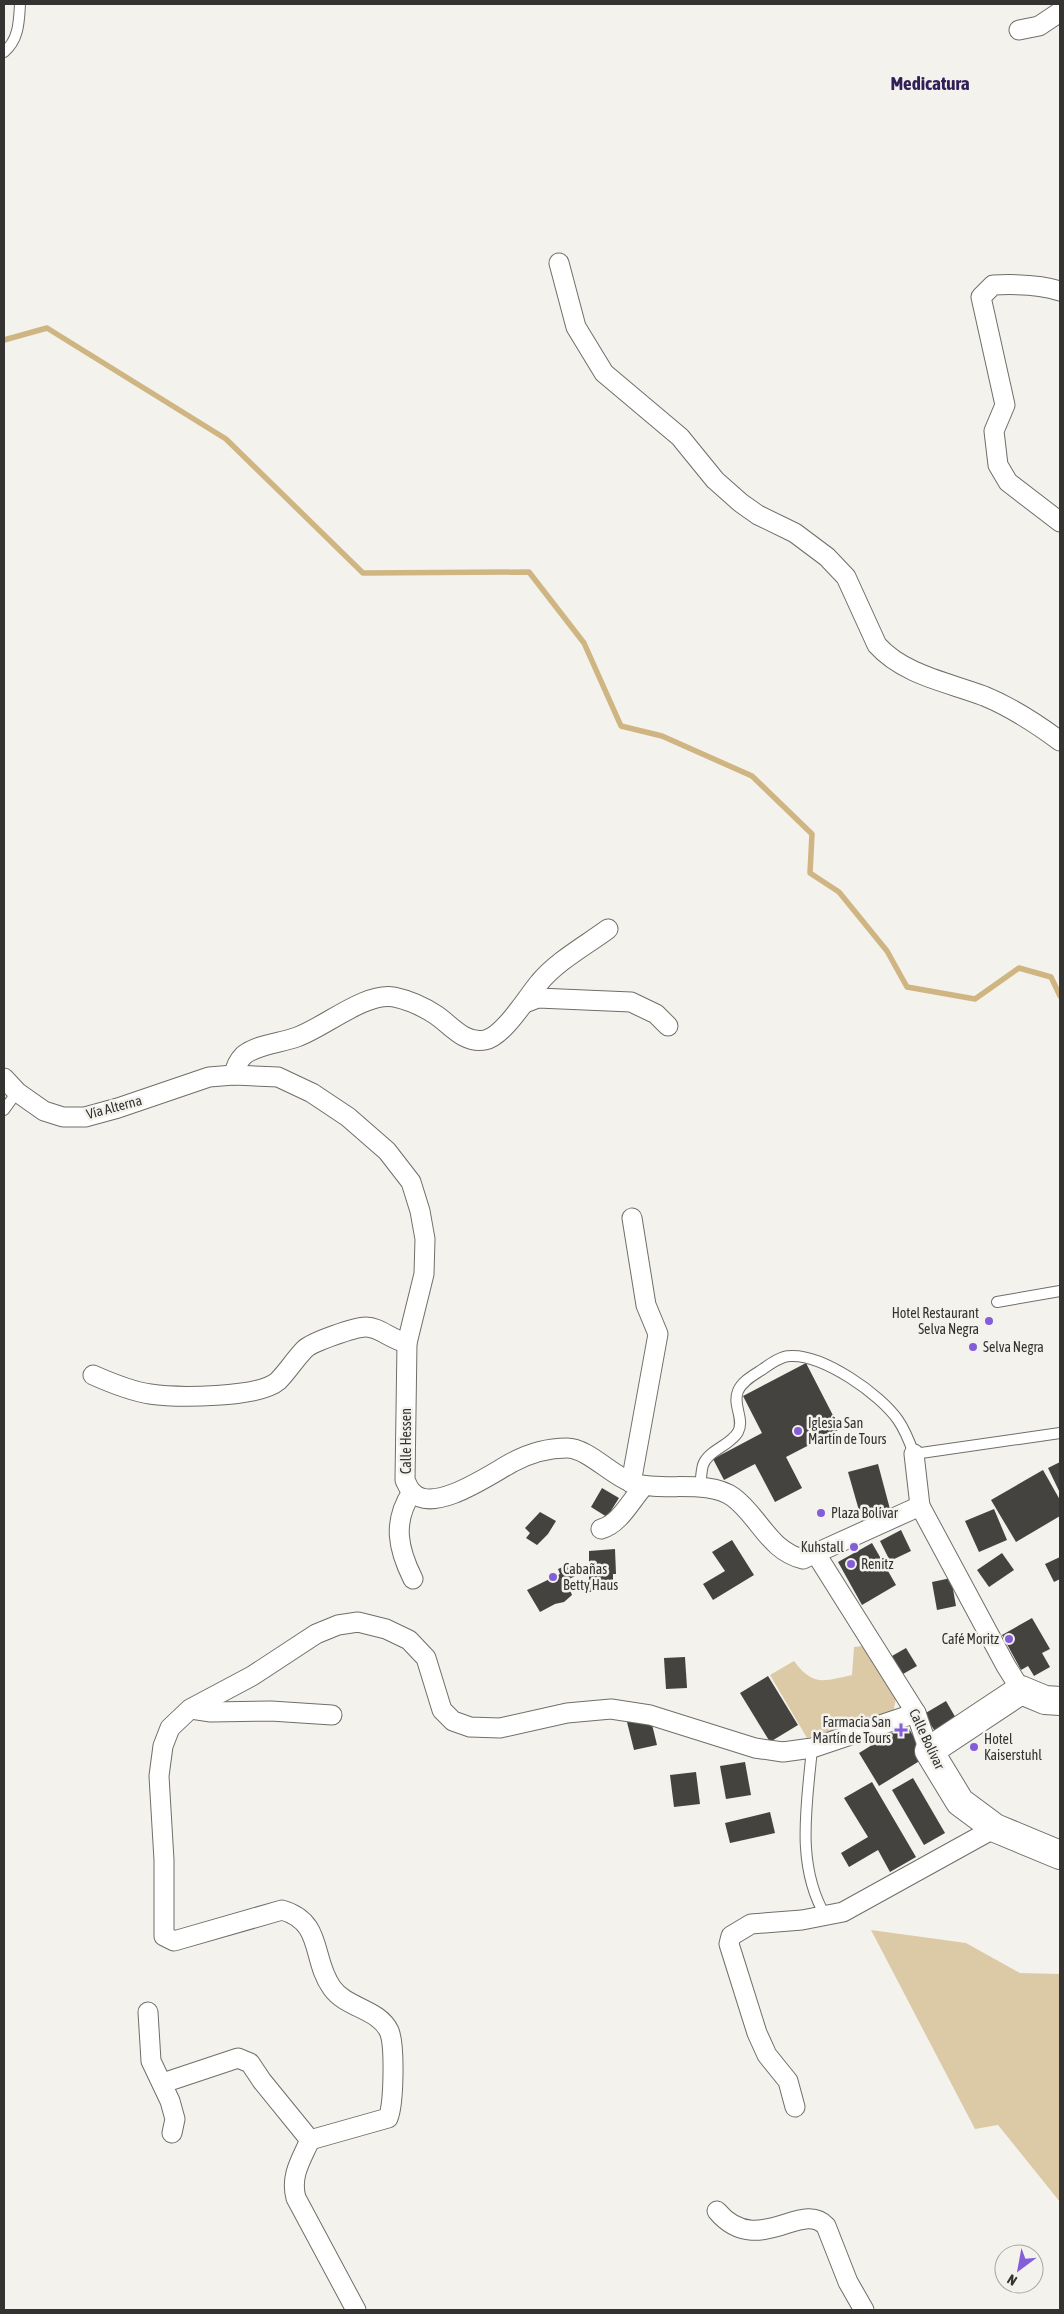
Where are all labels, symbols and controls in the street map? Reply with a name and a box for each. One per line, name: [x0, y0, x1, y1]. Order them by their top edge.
district label: Medicatura: [890, 72, 970, 94]
street label: Vía Alterna: [85, 1092, 143, 1122]
place label: Hotel Restaurant Selva Negra: [892, 1305, 979, 1337]
marker: Hotel Restaurant Selva Negra: [983, 1315, 995, 1327]
place label: Selva Negra: [983, 1339, 1044, 1355]
marker: Selva Negra: [967, 1341, 979, 1353]
street label: Calle Hessen: [398, 1408, 414, 1474]
place label: Iglesia San Martín de Tours: [808, 1415, 887, 1447]
marker: Iglesia San Martín de Tours: [792, 1425, 804, 1437]
place label: Plaza Bolívar: [831, 1505, 899, 1521]
marker: Plaza Bolívar: [815, 1507, 827, 1519]
place label: Kuhstall: [801, 1539, 844, 1555]
marker: Kuhstall: [848, 1541, 860, 1553]
place label: Renitz: [861, 1556, 893, 1572]
marker: Renitz: [845, 1558, 857, 1570]
place label: Cabañas Betty Haus: [563, 1561, 618, 1593]
marker: Cabañas Betty Haus: [547, 1571, 559, 1583]
place label: Café Moritz: [942, 1631, 999, 1647]
marker: Café Moritz: [1003, 1633, 1015, 1645]
street label: Calle Bolívar: [906, 1706, 948, 1773]
place label: Farmacia San Martín de Tours: [813, 1714, 891, 1746]
marker: Farmacia San Martín de Tours: [895, 1724, 907, 1736]
place label: Hotel Kaiserstuhl: [984, 1731, 1042, 1763]
marker: Hotel Kaiserstuhl: [968, 1741, 980, 1753]
north arrow: [994, 2244, 1044, 2294]
text: N: [1004, 2271, 1020, 2289]

